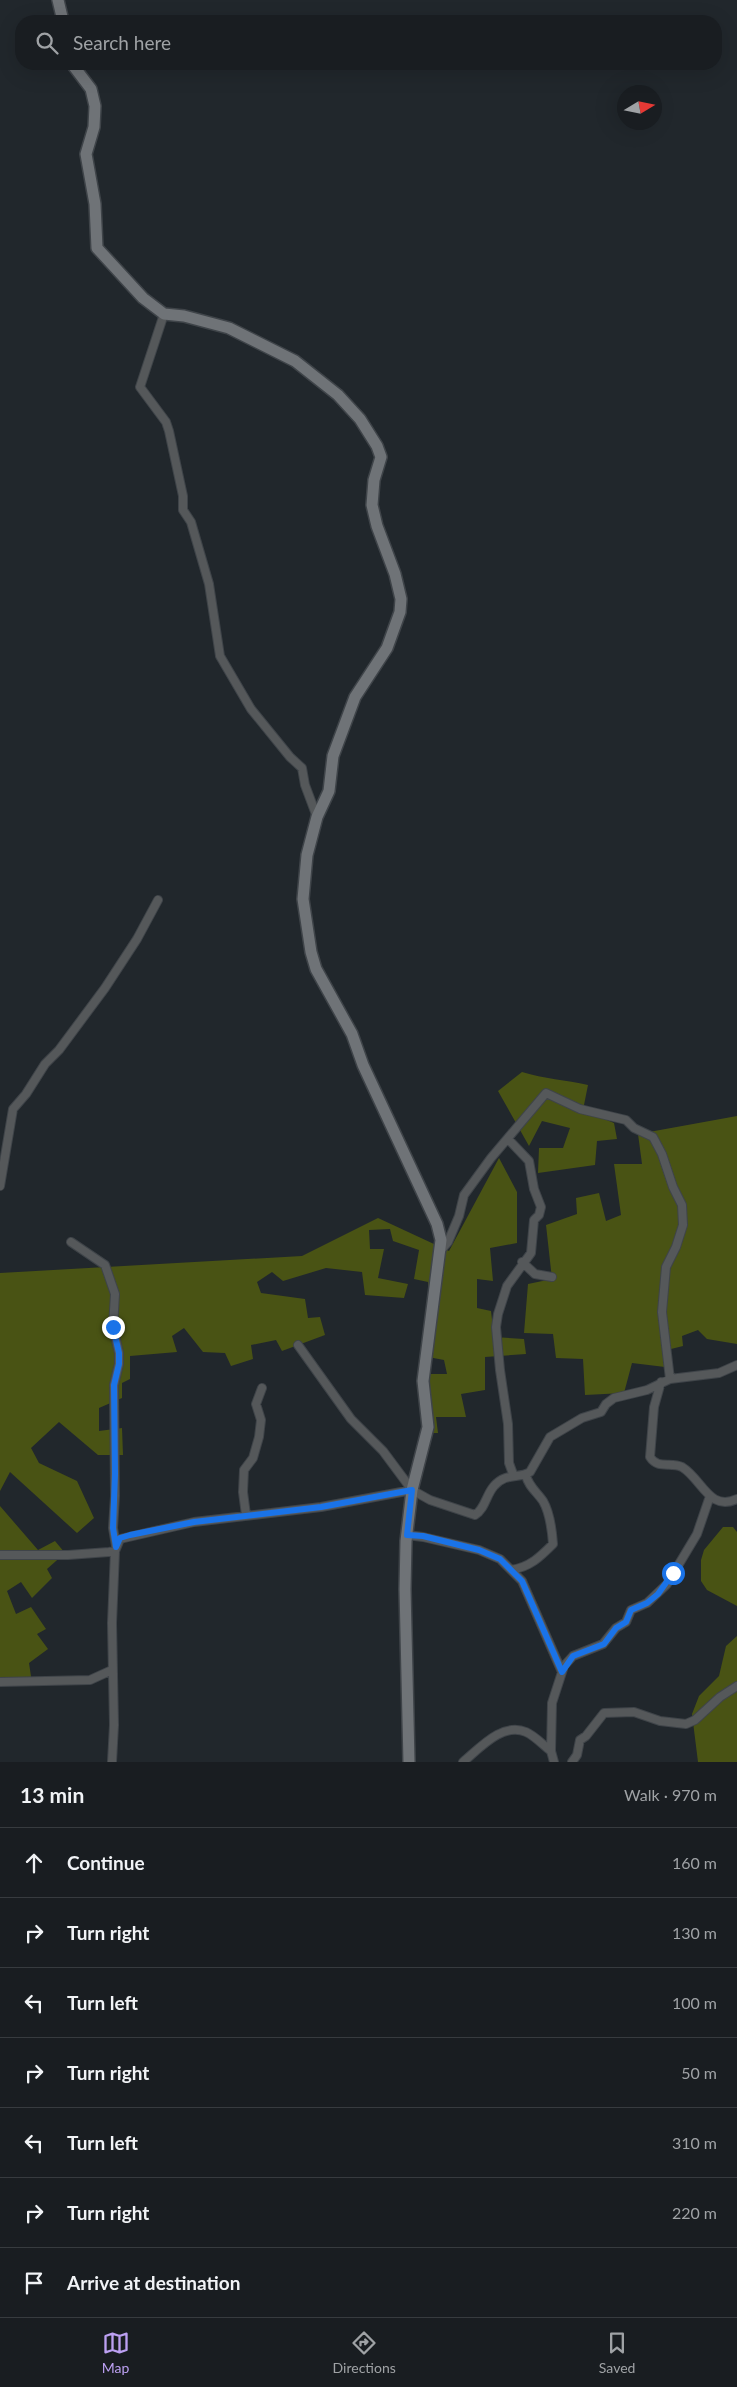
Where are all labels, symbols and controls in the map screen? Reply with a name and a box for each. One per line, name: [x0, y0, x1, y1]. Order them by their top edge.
search box: [15, 15, 722, 70]
icon: search: [33, 29, 61, 57]
text: Search here: [73, 31, 171, 54]
north arrow: [617, 85, 662, 130]
route end: [102, 1316, 125, 1339]
route start: [662, 1562, 685, 1585]
text: 13 min: [20, 1782, 84, 1807]
text: Walk · 970 m: [624, 1785, 717, 1804]
icon: ahead: [20, 1849, 48, 1877]
text: Continue: [67, 1851, 145, 1874]
text: 160 m: [672, 1853, 717, 1872]
icon: right: [20, 1919, 48, 1947]
text: Turn right: [67, 1921, 149, 1944]
text: 130 m: [672, 1923, 717, 1942]
icon: left: [20, 1989, 48, 2017]
text: Turn left: [67, 1991, 138, 2014]
text: 100 m: [672, 1993, 717, 2012]
icon: right: [20, 2059, 48, 2087]
text: Turn right: [67, 2061, 149, 2084]
text: 50 m: [681, 2063, 717, 2082]
icon: left: [20, 2129, 48, 2157]
text: Turn left: [67, 2131, 138, 2154]
text: 310 m: [672, 2133, 717, 2152]
icon: right: [20, 2199, 48, 2227]
text: Turn right: [67, 2201, 149, 2224]
text: 220 m: [672, 2203, 717, 2222]
icon: arrive: [20, 2269, 48, 2297]
text: Arrive at destination: [67, 2271, 240, 2294]
tab: Map: [102, 2329, 130, 2376]
tab: Directions: [333, 2329, 396, 2376]
tab: Saved: [599, 2329, 635, 2376]

